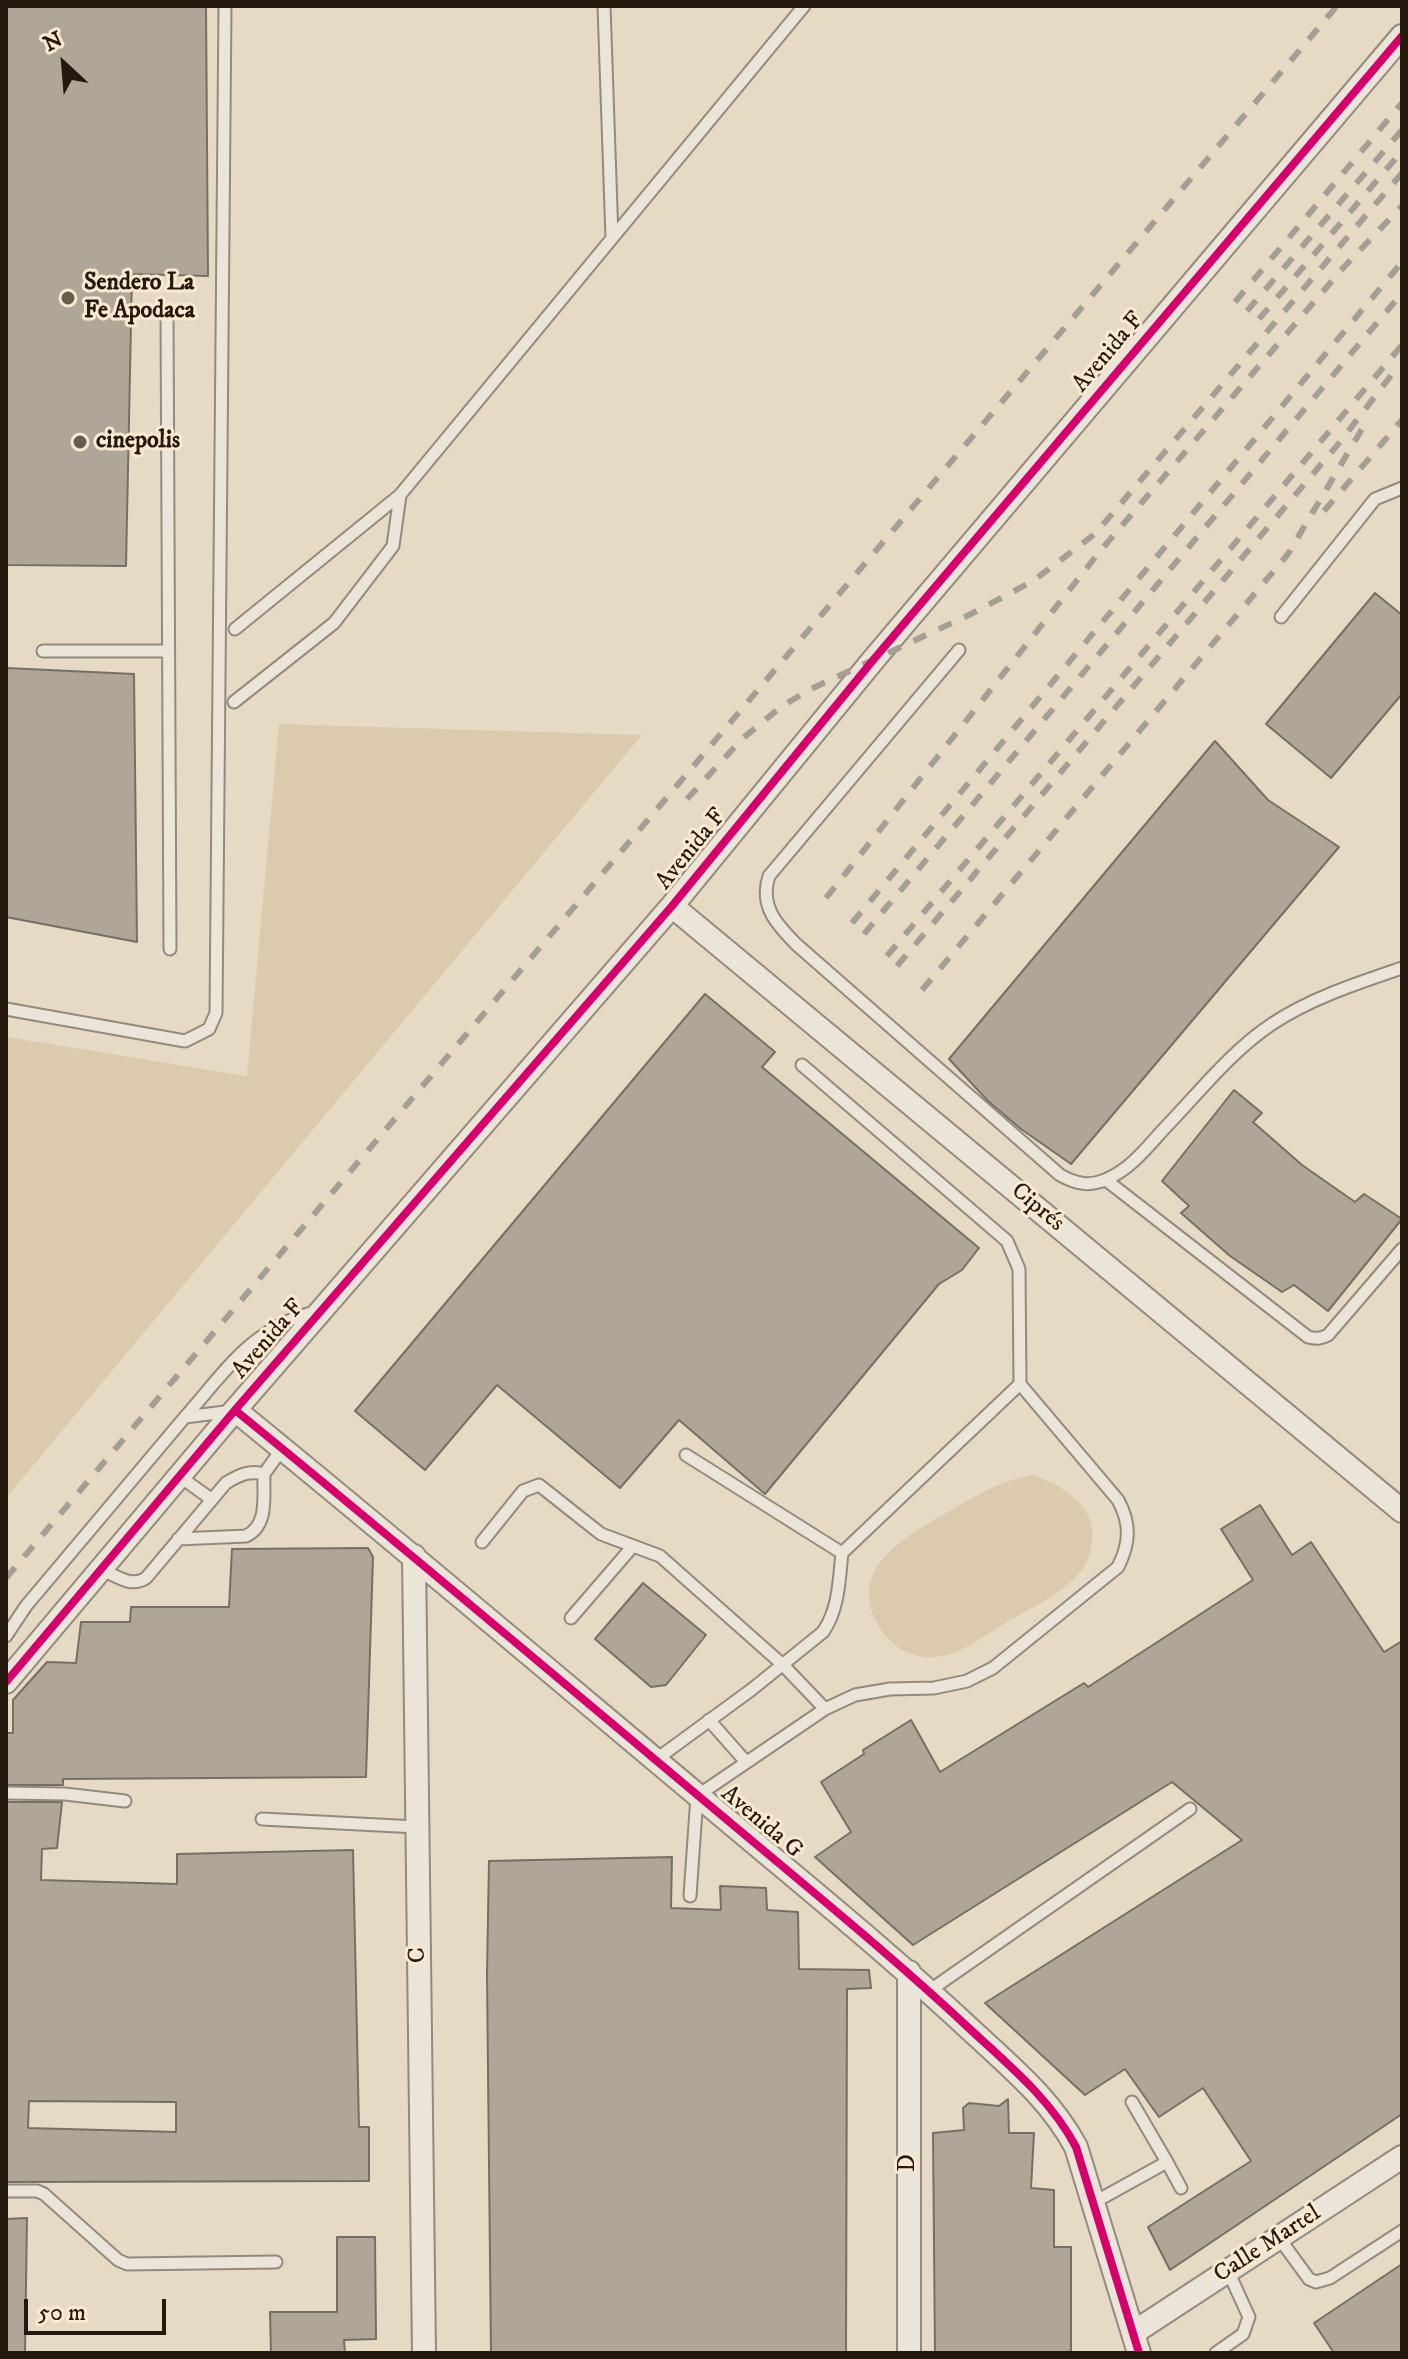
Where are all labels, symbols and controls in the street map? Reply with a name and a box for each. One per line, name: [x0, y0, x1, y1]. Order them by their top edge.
north arrow: [24, 24, 104, 104]
text: N: [39, 26, 67, 58]
place label: Sendero La Fe Apodaca: [84, 270, 195, 326]
marker: Sendero La Fe Apodaca: [59, 289, 77, 307]
street label: Avenida F: [1067, 307, 1151, 399]
place label: cinepolis: [96, 428, 180, 456]
marker: cinepolis: [71, 433, 89, 451]
street label: Avenida F: [651, 804, 733, 896]
street label: Ciprés: [1004, 1177, 1070, 1239]
street label: Avenida F: [227, 1294, 311, 1386]
street label: Avenida G: [714, 1780, 808, 1866]
street label: C: [404, 1947, 434, 1963]
street label: D: [895, 2154, 923, 2172]
street label: Calle Martel: [1209, 2200, 1327, 2290]
scale bar: [28, 2283, 170, 2333]
text: 50 m: [38, 2298, 86, 2328]

